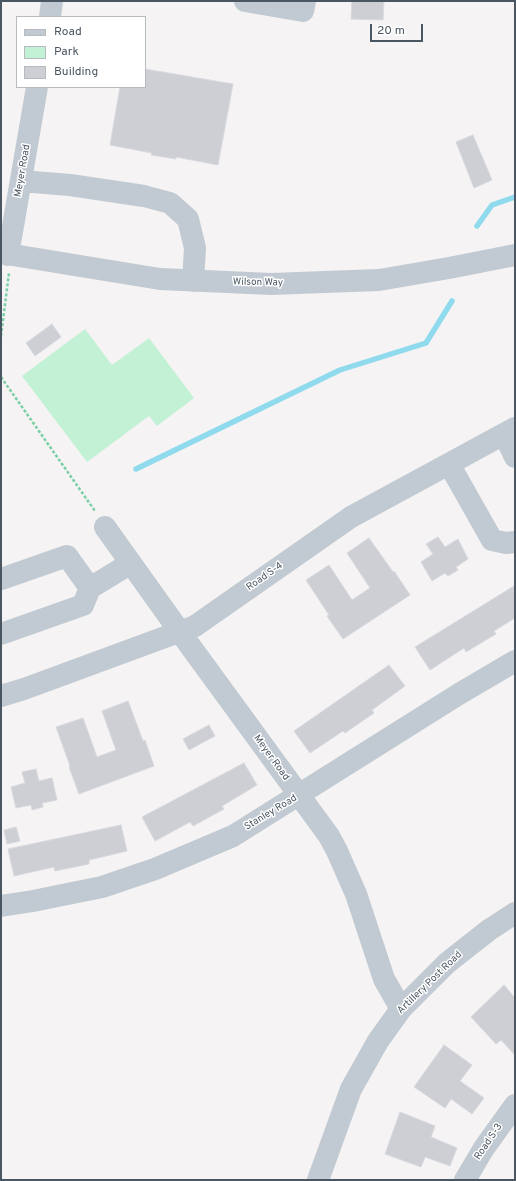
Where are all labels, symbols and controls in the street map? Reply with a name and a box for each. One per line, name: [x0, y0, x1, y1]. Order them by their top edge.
legend: [16, 16, 146, 88]
scale bar: [372, 16, 425, 42]
text: 20 m: [377, 23, 405, 39]
text: Road: [54, 24, 82, 40]
text: Park: [54, 44, 79, 60]
text: Building: [54, 64, 98, 80]
street label: Meyer Road: [12, 144, 34, 198]
street label: Wilson Way: [233, 277, 283, 289]
street label: Road S-4: [244, 560, 286, 594]
street label: Meyer Road: [250, 733, 292, 783]
street label: Stanley Road: [243, 793, 299, 833]
street label: Artillery Post Road: [395, 949, 465, 1017]
street label: Road S-3: [472, 1121, 506, 1163]

